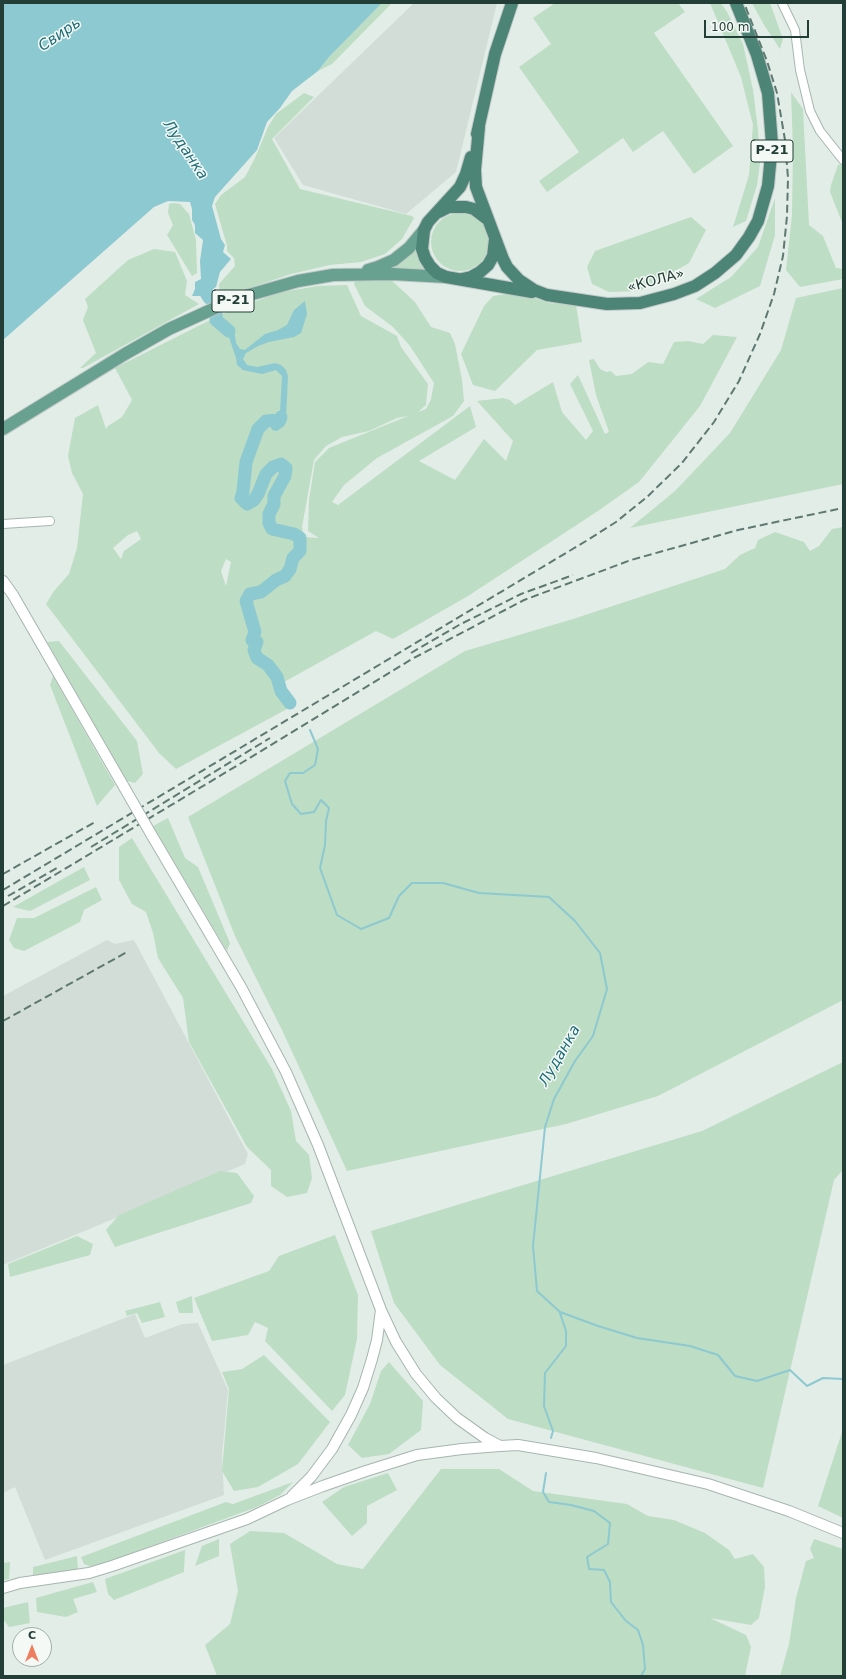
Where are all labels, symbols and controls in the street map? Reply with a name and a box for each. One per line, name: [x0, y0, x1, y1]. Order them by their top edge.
scale bar: [706, 12, 811, 38]
water label: Свирь: [35, 14, 85, 56]
text: 100 m: [711, 20, 749, 34]
water label: Луданка: [159, 117, 211, 183]
road number: Р-21: [751, 140, 793, 162]
street label: «КОЛА»: [626, 265, 686, 297]
road number: Р-21: [212, 290, 254, 312]
water label: Луданка: [535, 1022, 585, 1090]
north arrow: [12, 1627, 52, 1667]
text: С: [28, 1629, 36, 1642]

